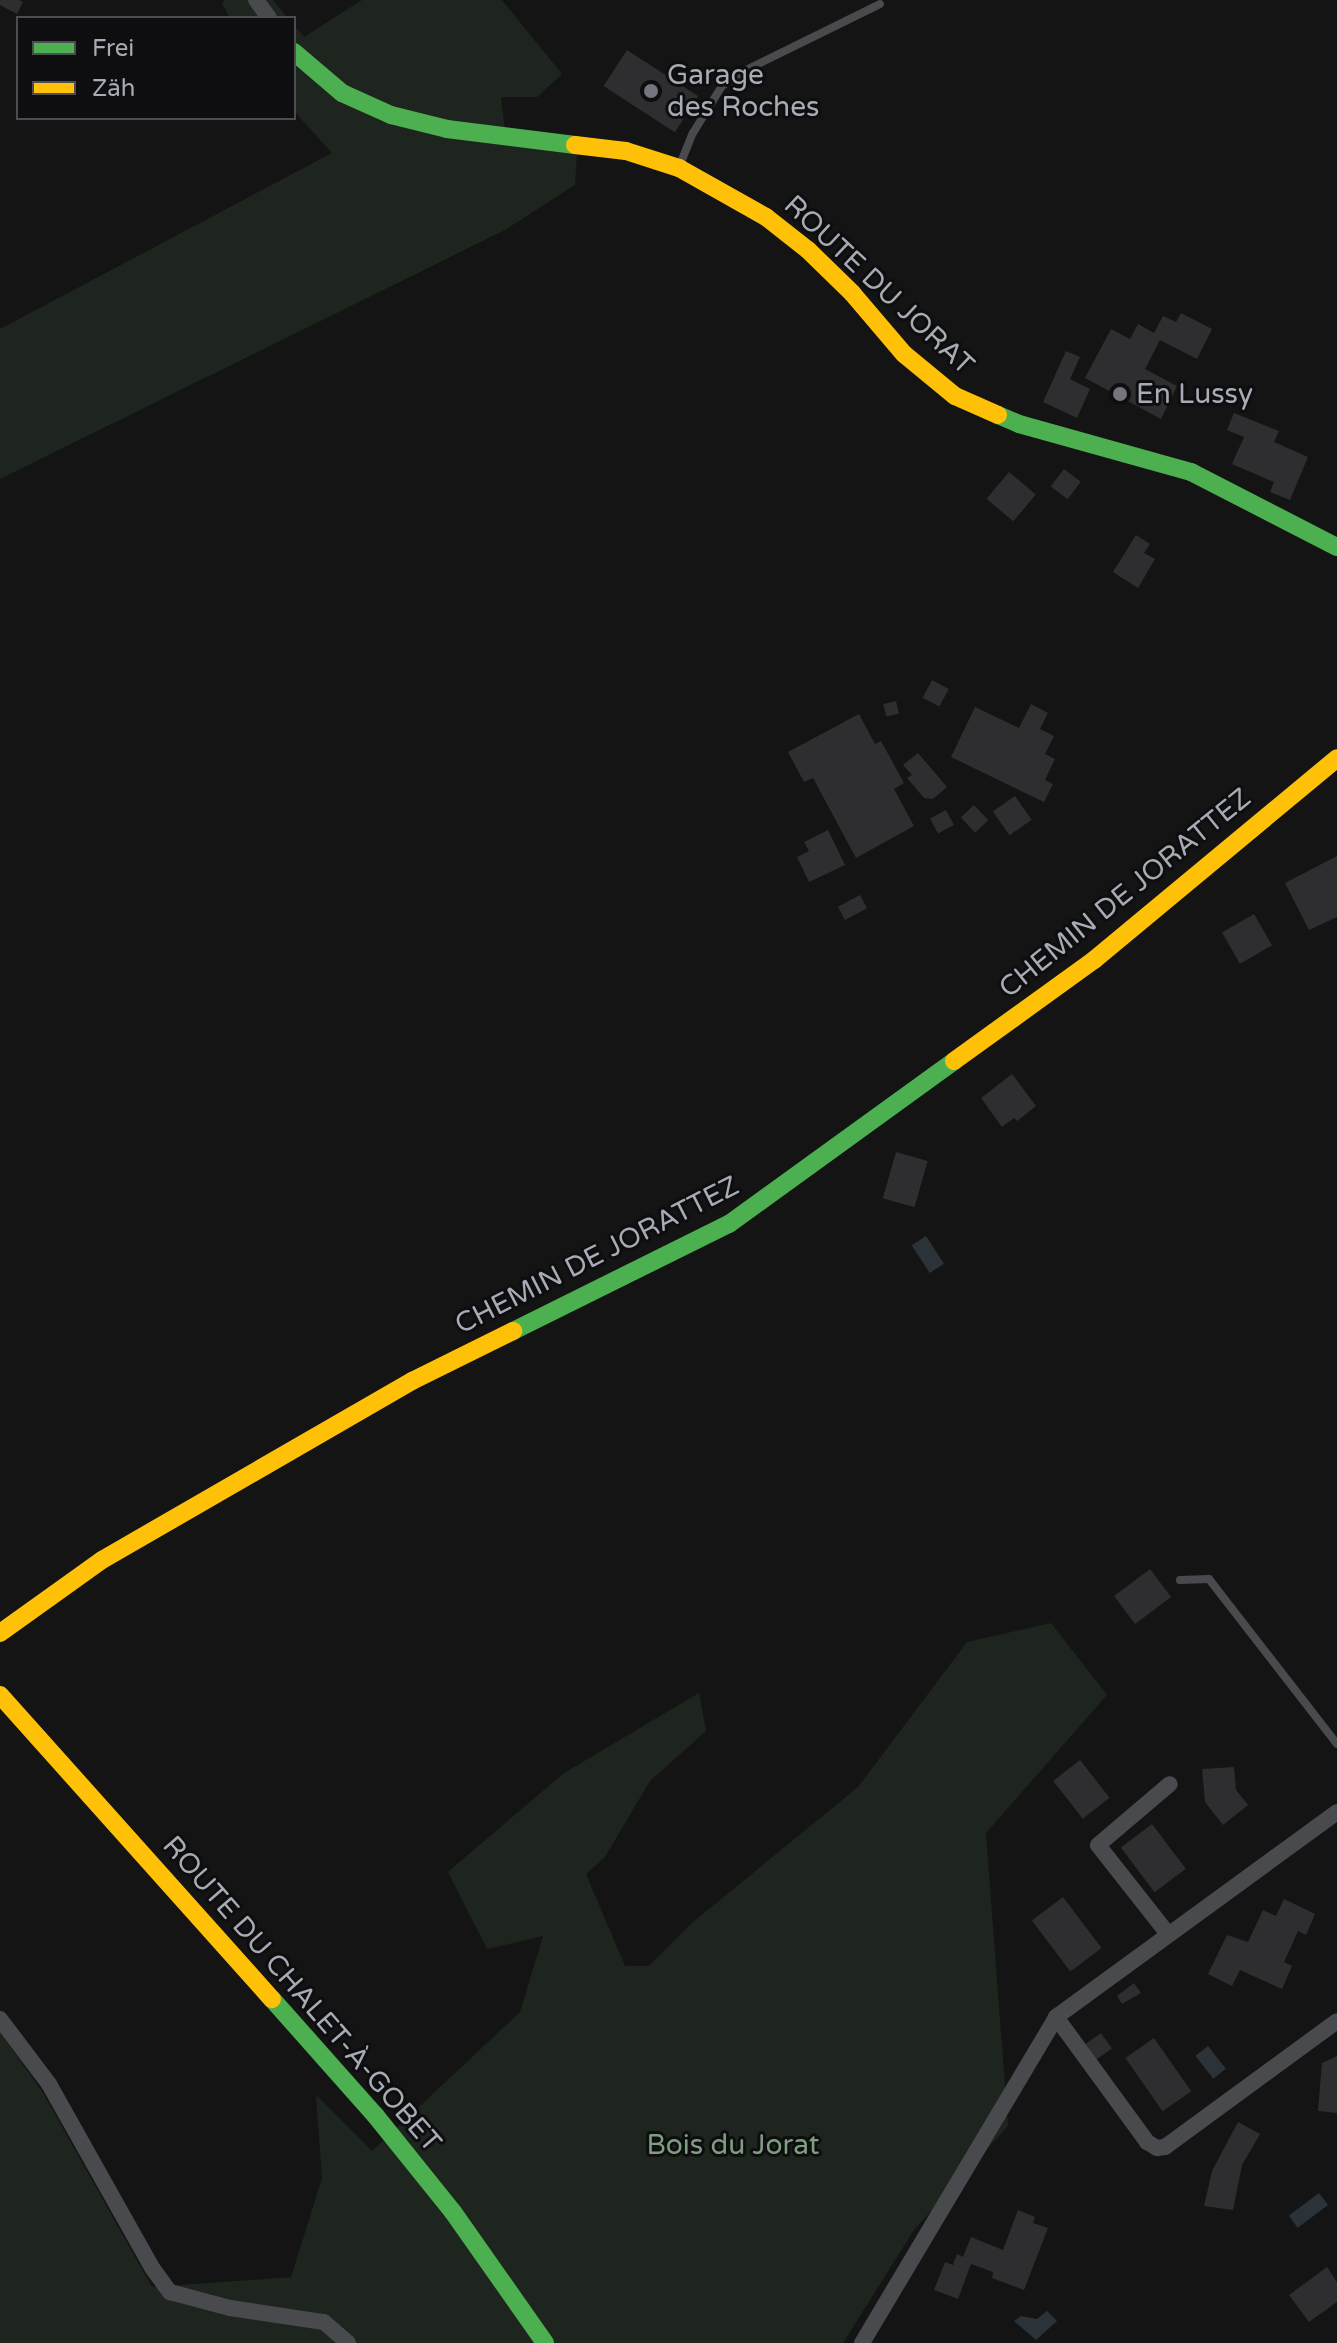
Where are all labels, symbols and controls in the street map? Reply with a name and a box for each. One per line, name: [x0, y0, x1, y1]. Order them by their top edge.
legend: [16, 16, 296, 120]
text: Frei: [92, 34, 134, 63]
place label: Garage des Roches: [667, 58, 819, 124]
text: Zäh: [92, 74, 135, 103]
marker: Garage des Roches: [642, 82, 660, 100]
street label: ROUTE DU JORAT: [777, 188, 981, 382]
place label: En Lussy: [1136, 377, 1253, 411]
marker: En Lussy: [1111, 385, 1129, 403]
street label: CHEMIN DE JORATTEZ: [992, 781, 1258, 1005]
street label: CHEMIN DE JORATTEZ: [449, 1169, 745, 1341]
street label: ROUTE DU CHALET-À-GOBET: [156, 1829, 448, 2159]
park label: Bois du Jorat: [647, 2128, 819, 2162]

